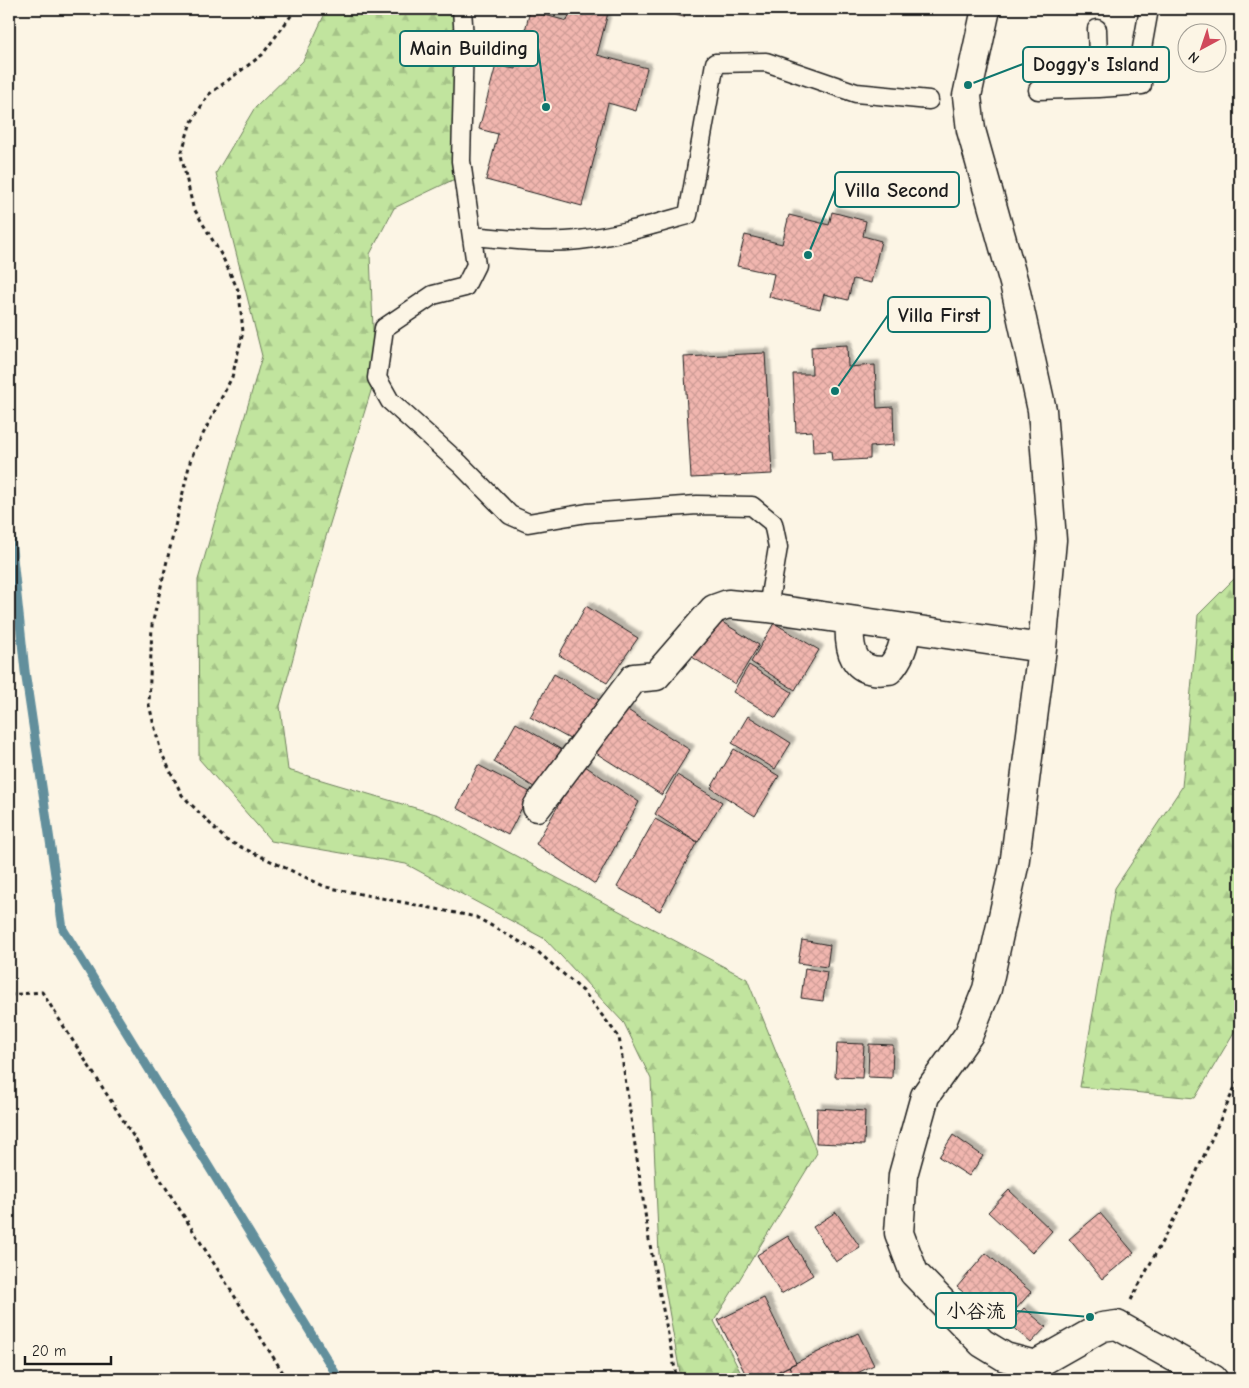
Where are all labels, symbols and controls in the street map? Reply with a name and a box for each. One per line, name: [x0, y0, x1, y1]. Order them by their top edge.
north arrow: [1176, 22, 1226, 72]
callout: Main Building: [400, 31, 538, 66]
text: Main Building: [410, 37, 528, 60]
callout: Doggy's Island: [1023, 47, 1169, 82]
text: N: [1185, 48, 1203, 67]
text: Doggy's Island: [1033, 53, 1159, 76]
callout: Villa Second: [835, 172, 959, 207]
text: Villa Second: [845, 179, 949, 202]
callout: Villa First: [888, 297, 990, 332]
text: Villa First: [898, 304, 980, 327]
callout: 小谷流: [936, 1293, 1016, 1328]
text: 小谷流: [946, 1300, 1006, 1323]
scale bar: [25, 1333, 111, 1365]
text: 20 m: [32, 1342, 66, 1360]

